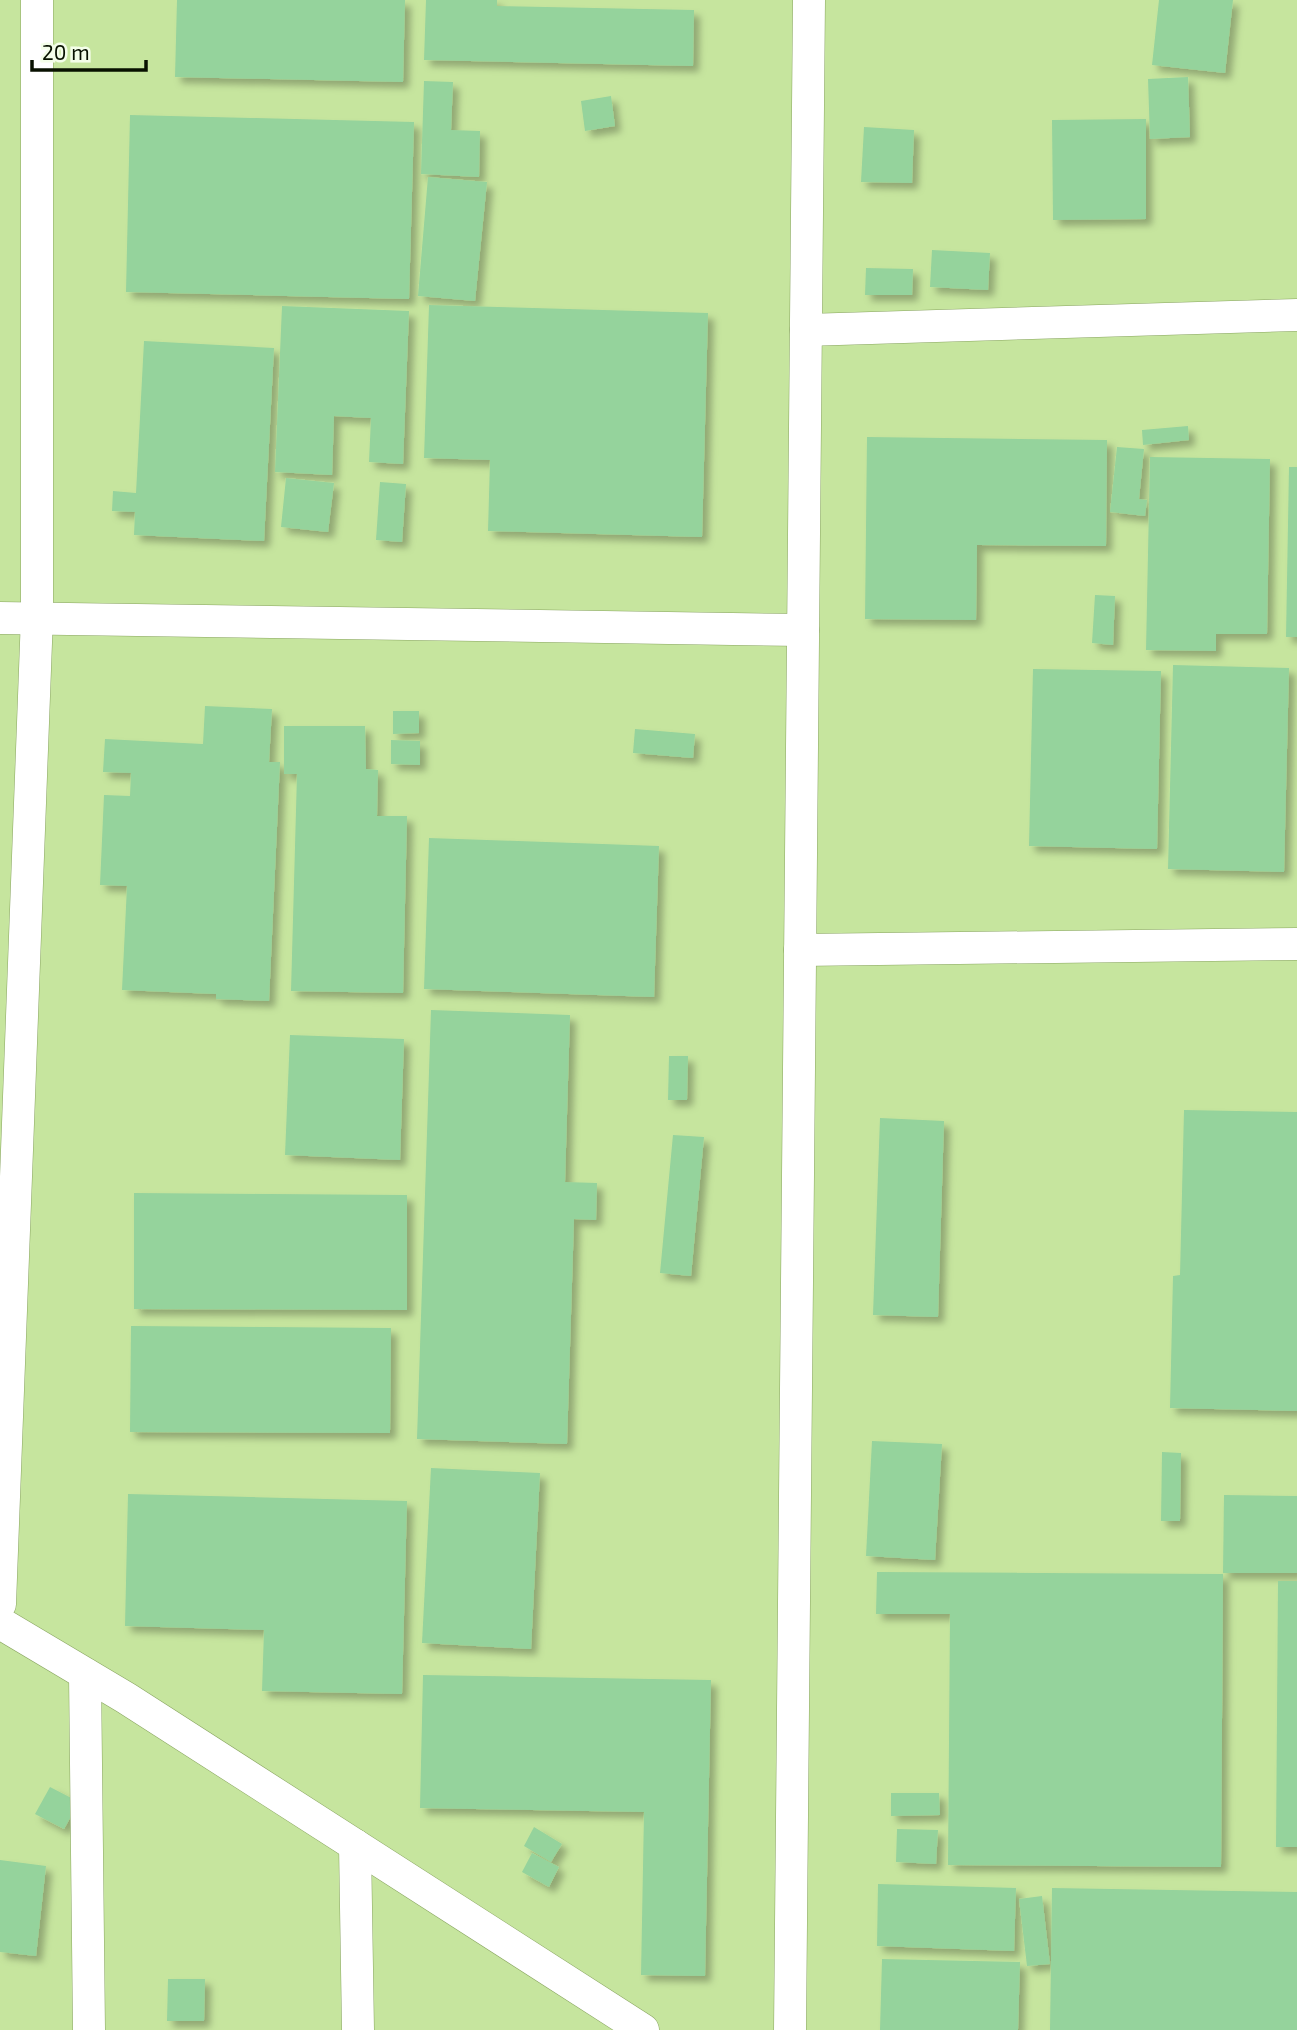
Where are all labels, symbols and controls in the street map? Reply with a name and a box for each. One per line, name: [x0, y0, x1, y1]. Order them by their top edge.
scale bar: [32, 28, 145, 72]
text: 20 m: [42, 39, 90, 64]

